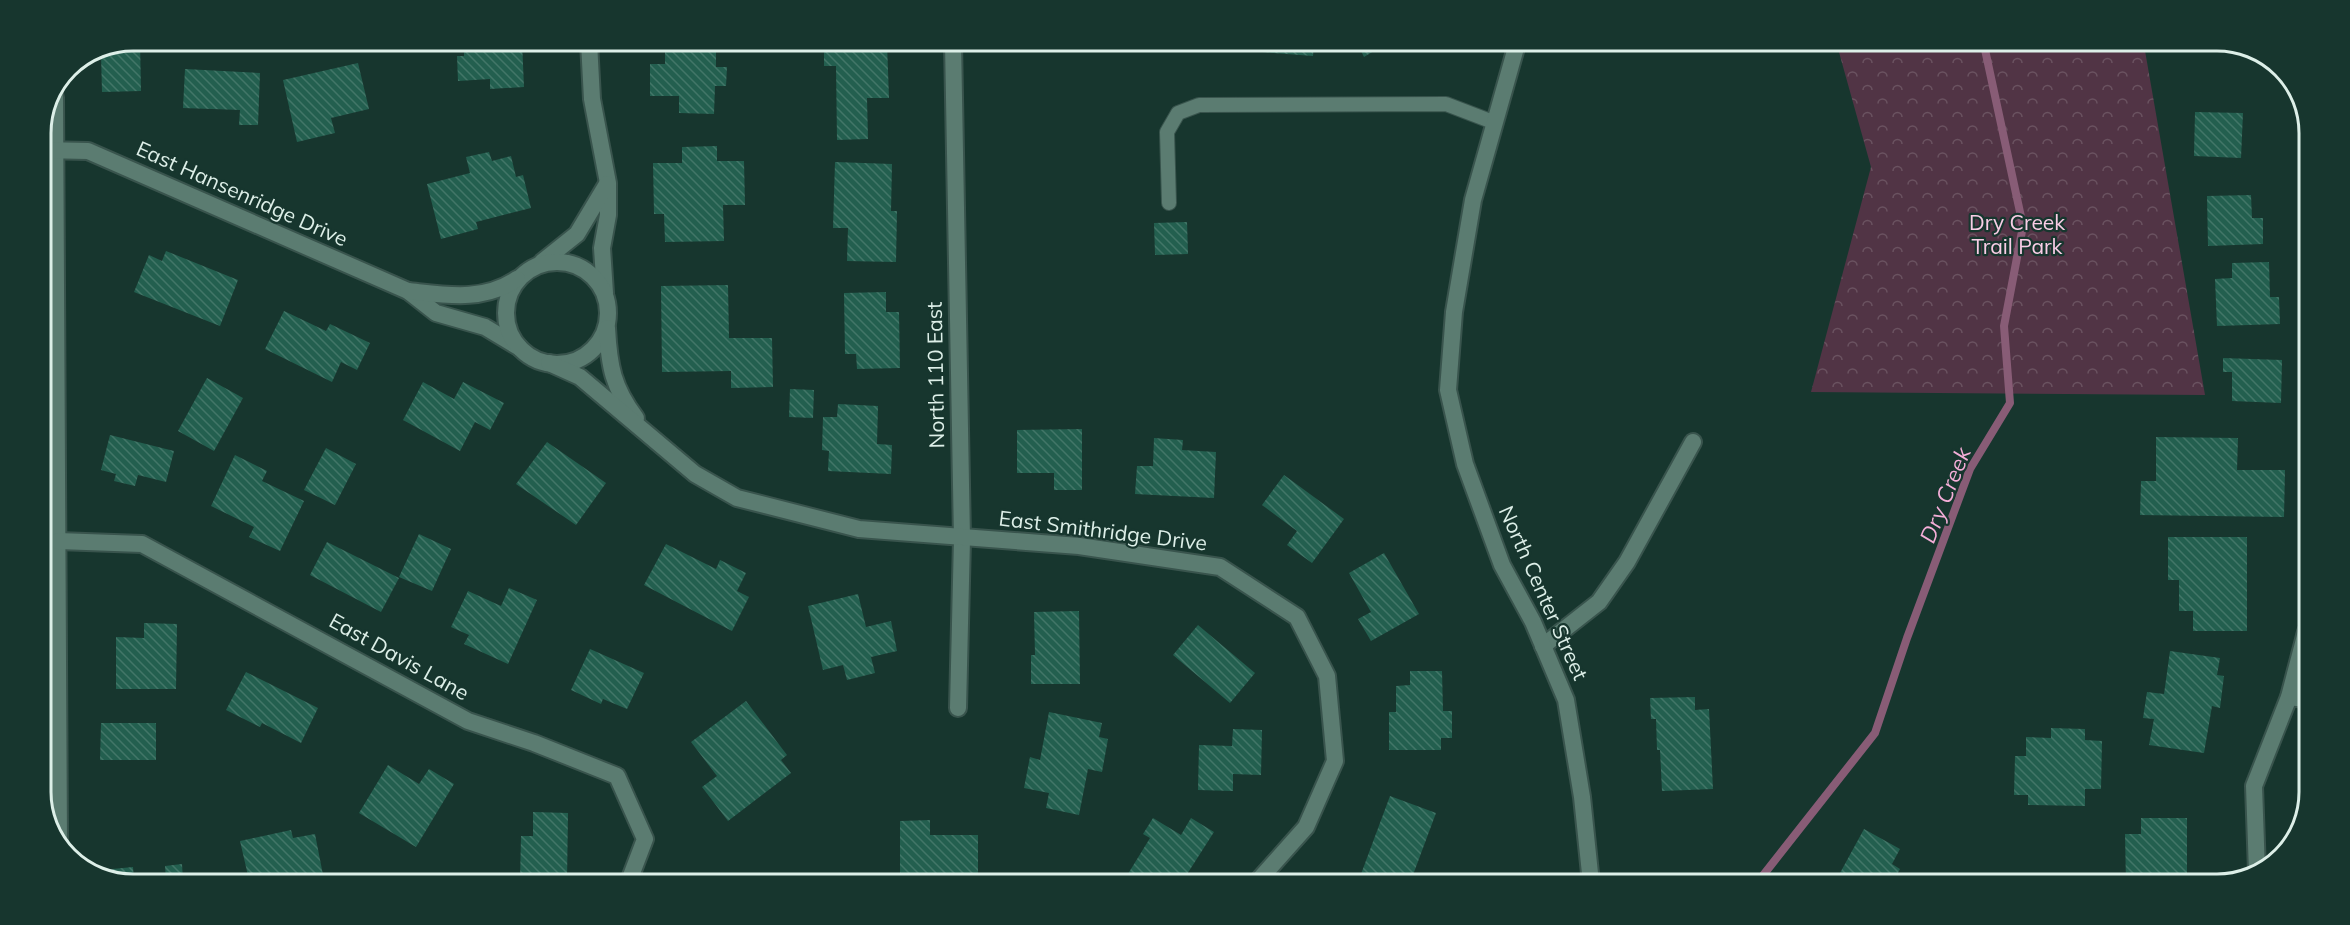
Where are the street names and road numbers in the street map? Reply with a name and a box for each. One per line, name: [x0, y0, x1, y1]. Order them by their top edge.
street label: East Hansenridge Drive: [133, 135, 352, 251]
street label: North 110 East: [921, 301, 949, 449]
street label: North Center Street: [1494, 501, 1594, 684]
street label: East Smithridge Drive: [998, 504, 1209, 556]
street label: East Davis Lane: [325, 607, 474, 705]

